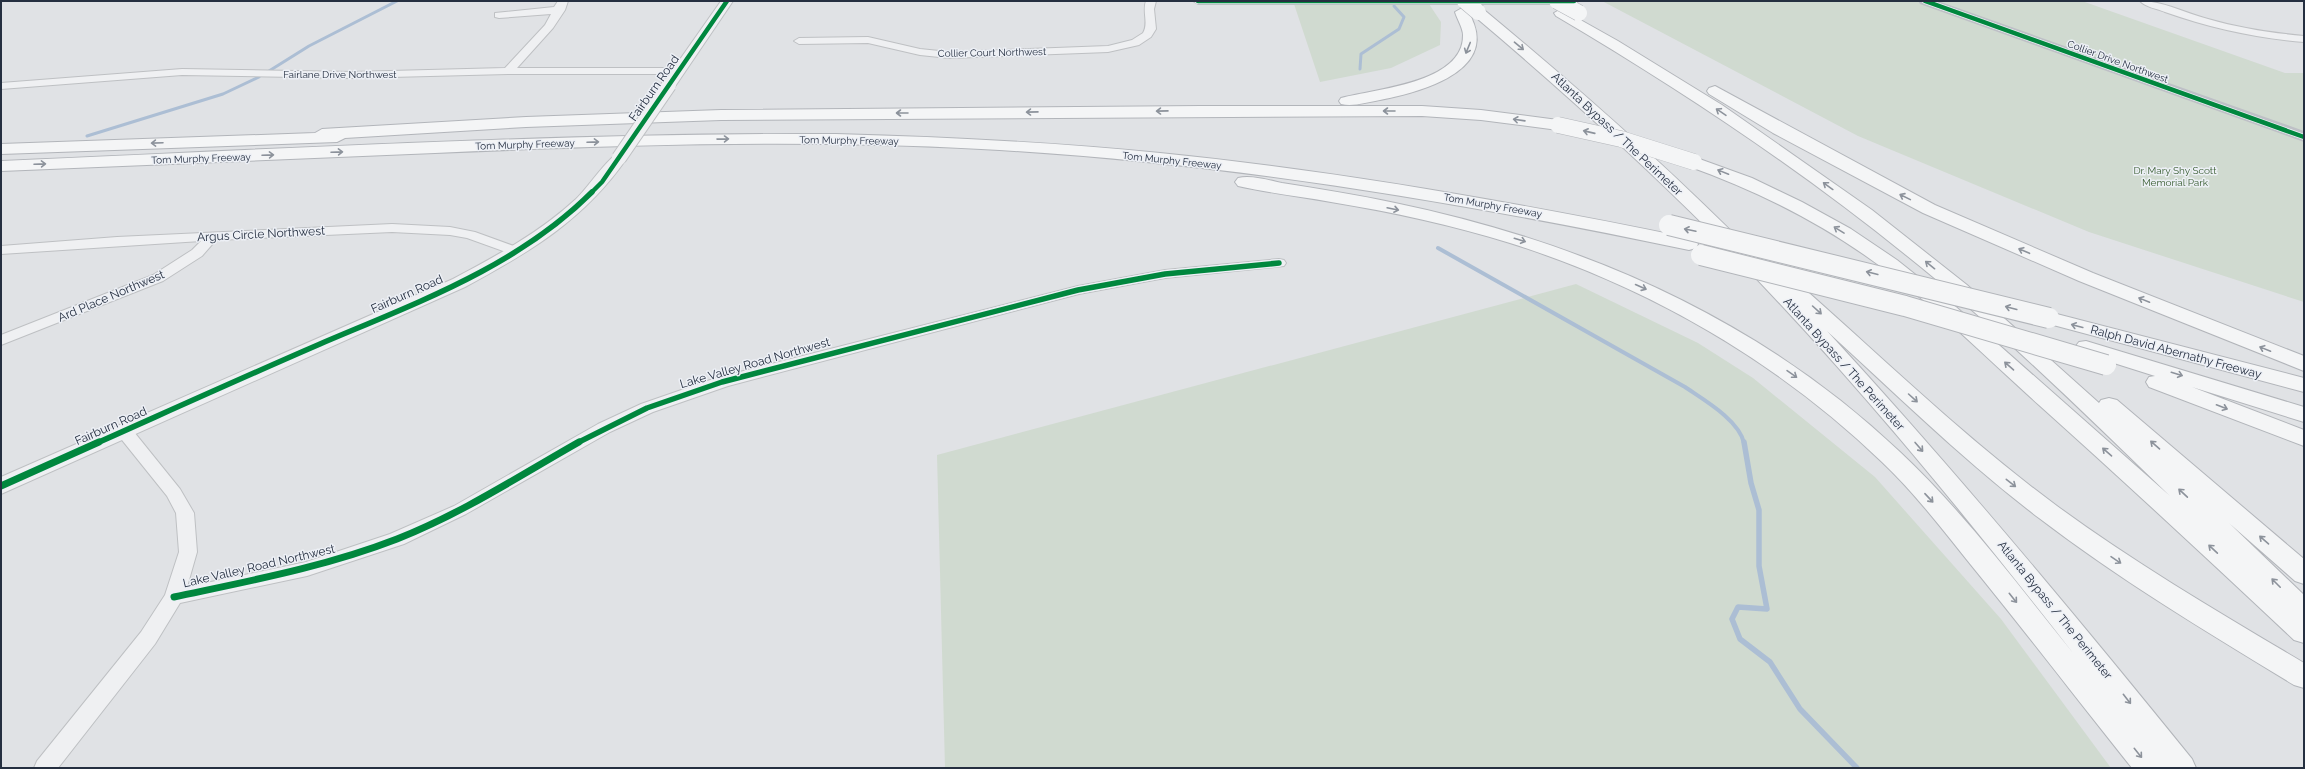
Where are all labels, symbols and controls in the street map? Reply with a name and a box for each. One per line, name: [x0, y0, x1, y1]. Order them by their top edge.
street label: Collier Drive Northwest: [2066, 38, 2170, 85]
one-way arrow: [1513, 41, 1524, 50]
one-way arrow: [1464, 42, 1472, 54]
street label: Collier Court Northwest: [938, 46, 1047, 59]
street label: Fairburn Road: [626, 52, 682, 124]
street label: Fairlane Drive Northwest: [283, 69, 397, 80]
street label: Atlanta Bypass / The Perimeter: [1549, 70, 1686, 199]
one-way arrow: [1156, 107, 1169, 115]
one-way arrow: [1383, 107, 1396, 115]
one-way arrow: [1716, 108, 1727, 116]
one-way arrow: [1026, 109, 1039, 116]
one-way arrow: [896, 110, 909, 117]
one-way arrow: [1513, 116, 1526, 124]
one-way arrow: [1583, 128, 1596, 135]
street label: Tom Murphy Freeway: [799, 134, 899, 147]
one-way arrow: [716, 135, 729, 143]
street label: Tom Murphy Freeway: [475, 137, 576, 152]
one-way arrow: [586, 138, 599, 146]
one-way arrow: [151, 139, 164, 147]
one-way arrow: [330, 148, 343, 156]
street label: Tom Murphy Freeway: [1122, 150, 1223, 171]
street label: Tom Murphy Freeway: [151, 151, 252, 166]
one-way arrow: [261, 151, 274, 159]
one-way arrow: [33, 161, 46, 168]
park label: Dr. Mary Shy Scott Memorial Park: [2133, 165, 2217, 188]
one-way arrow: [1718, 168, 1730, 176]
one-way arrow: [1822, 182, 1833, 190]
street label: Tom Murphy Freeway: [1443, 191, 1543, 220]
one-way arrow: [1900, 193, 1912, 200]
one-way arrow: [1387, 206, 1400, 214]
street label: Argus Circle Northwest: [197, 224, 325, 244]
one-way arrow: [1684, 226, 1697, 234]
one-way arrow: [1834, 226, 1845, 234]
one-way arrow: [1513, 237, 1526, 244]
one-way arrow: [2018, 246, 2030, 254]
one-way arrow: [1925, 261, 1936, 270]
street label: Ard Place Northwest: [56, 267, 166, 325]
one-way arrow: [1865, 268, 1878, 276]
street label: Fairburn Road: [369, 272, 445, 316]
one-way arrow: [1634, 284, 1646, 292]
street label: Atlanta Bypass / The Perimeter: [1781, 295, 1908, 434]
one-way arrow: [2139, 296, 2151, 304]
one-way arrow: [2005, 304, 2018, 312]
one-way arrow: [1812, 305, 1822, 314]
one-way arrow: [2070, 321, 2083, 329]
street label: Ralph David Abernathy Freeway: [2089, 322, 2263, 382]
street label: Lake Valley Road Northwest: [678, 335, 832, 391]
one-way arrow: [2259, 344, 2271, 352]
one-way arrow: [2004, 362, 2014, 371]
one-way arrow: [1786, 370, 1797, 378]
one-way arrow: [2170, 371, 2183, 378]
one-way arrow: [1908, 393, 1918, 402]
one-way arrow: [2216, 403, 2228, 411]
street label: Fairburn Road: [73, 404, 149, 448]
one-way arrow: [2151, 441, 2161, 450]
one-way arrow: [1915, 442, 1924, 452]
one-way arrow: [2101, 448, 2112, 457]
one-way arrow: [2005, 479, 2016, 488]
one-way arrow: [2178, 488, 2188, 498]
one-way arrow: [1924, 493, 1933, 503]
one-way arrow: [2259, 535, 2269, 544]
street label: Atlanta Bypass / The Perimeter: [1995, 538, 2116, 683]
street label: Lake Valley Road Northwest: [182, 542, 336, 590]
one-way arrow: [2208, 544, 2218, 554]
one-way arrow: [2110, 556, 2121, 564]
one-way arrow: [2271, 578, 2281, 588]
one-way arrow: [2008, 592, 2017, 603]
one-way arrow: [2122, 693, 2131, 704]
one-way arrow: [2134, 748, 2143, 759]

